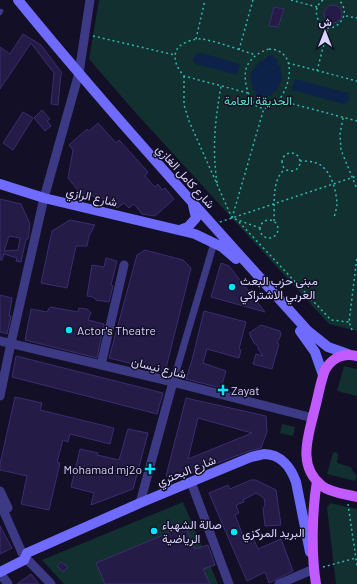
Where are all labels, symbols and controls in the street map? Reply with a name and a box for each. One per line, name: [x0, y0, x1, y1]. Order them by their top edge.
north arrow: [305, 12, 345, 52]
text: ش: [318, 15, 332, 29]
park label: الحديقة العامة: [224, 93, 292, 108]
street label: شارع كامل الغازي: [151, 141, 218, 213]
street label: شارع الرازي: [64, 183, 119, 213]
place label: مبنى حزب البعث العربي الاشتراكي: [240, 273, 318, 305]
marker: مبنى حزب البعث العربي الاشتراكي: [227, 282, 237, 292]
place label: Actor's Theatre: [77, 323, 156, 337]
marker: Actor's Theatre: [64, 325, 74, 335]
street label: شارع نيسان: [130, 353, 188, 383]
place label: Zayat: [231, 383, 260, 397]
marker: Zayat: [218, 385, 228, 395]
street label: شارع البحتري: [154, 452, 219, 492]
place label: Mohamad mj2o: [63, 462, 142, 476]
marker: Mohamad mj2o: [145, 464, 155, 474]
place label: صالة الشهباء الرياضية: [162, 517, 222, 547]
place label: البريد المركزي: [242, 525, 305, 543]
marker: صالة الشهباء الرياضية: [149, 526, 159, 536]
marker: البريد المركزي: [229, 527, 239, 537]

